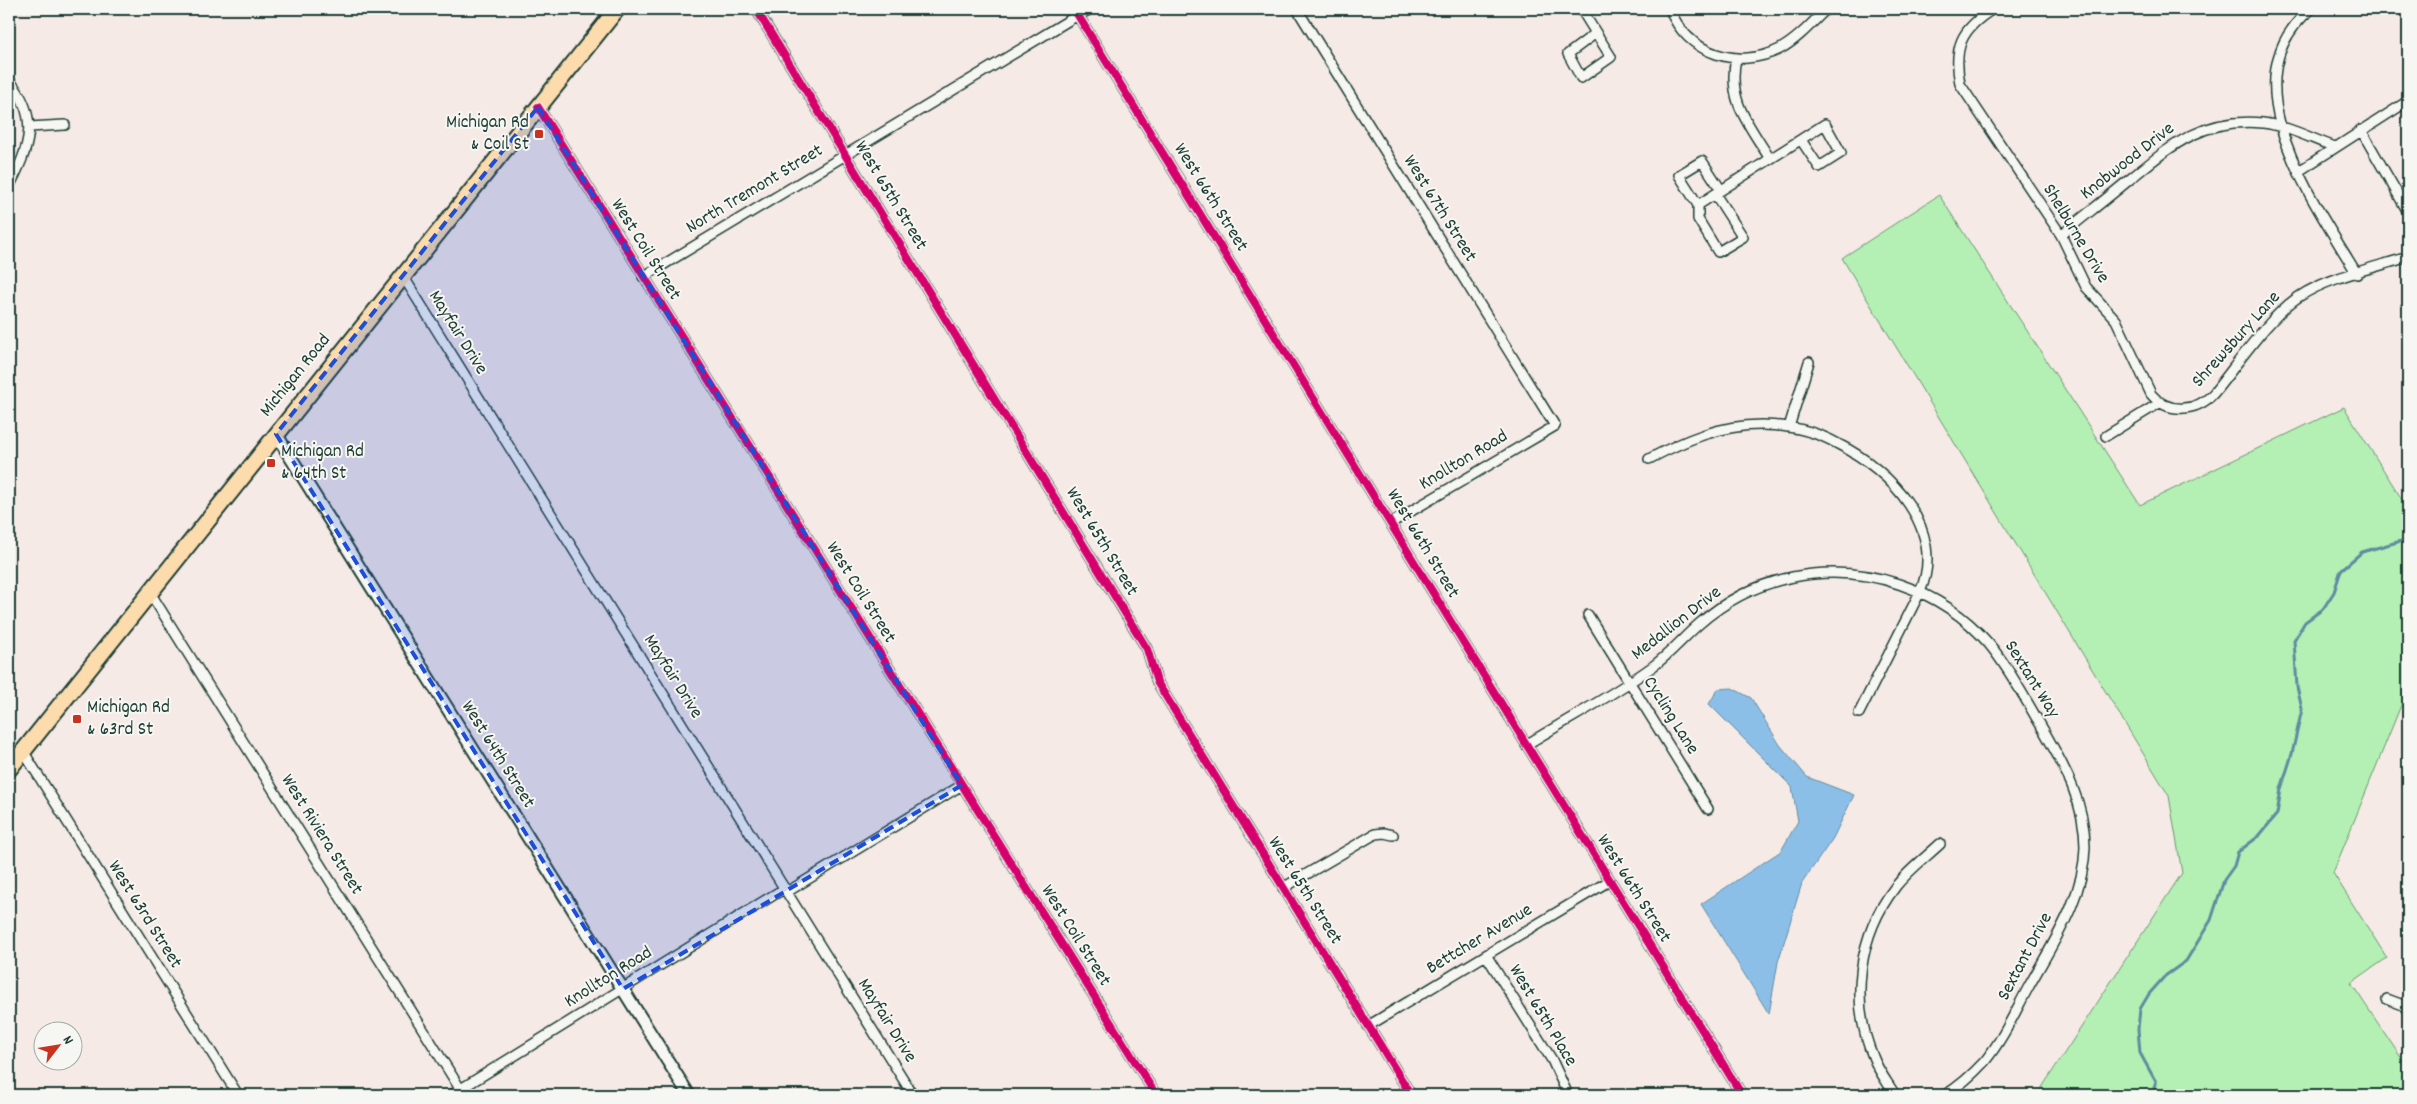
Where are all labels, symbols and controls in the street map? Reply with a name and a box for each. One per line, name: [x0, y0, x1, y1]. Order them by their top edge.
place label: Michigan Rd & Coil St: [446, 110, 529, 159]
street label: Knobwood Drive: [2075, 116, 2181, 208]
marker: Michigan Rd & Coil St: [533, 128, 545, 140]
street label: West 65th Street: [847, 136, 933, 256]
street label: North Tremont Street: [681, 138, 829, 242]
street label: West 66th Street: [1166, 138, 1254, 258]
street label: West 67th Street: [1395, 150, 1483, 268]
street label: Shelburne Drive: [2035, 179, 2115, 289]
street label: West Coil Street: [603, 194, 687, 306]
street label: Mayfair Drive: [420, 286, 494, 380]
street label: Shrewsbury Lane: [2186, 286, 2288, 394]
street label: Michigan Road: [254, 329, 338, 423]
street label: Knollton Road: [1415, 424, 1513, 498]
place label: Michigan Rd & 64th St: [281, 439, 364, 488]
marker: Michigan Rd & 64th St: [265, 457, 277, 469]
street label: West 65th Street: [1058, 482, 1144, 602]
street label: West 66th Street: [1379, 484, 1465, 604]
street label: West Coil Street: [818, 537, 902, 649]
street label: Medallion Drive: [1626, 580, 1728, 668]
street label: Mayfair Drive: [635, 630, 709, 724]
street label: Sextant Way: [1996, 636, 2066, 724]
street label: Cycling Lane: [1635, 672, 1705, 760]
place label: Michigan Rd & 63rd St: [87, 695, 170, 744]
street label: West 64th Street: [453, 696, 541, 814]
marker: Michigan Rd & 63rd St: [71, 713, 83, 725]
street label: West Riviera Street: [273, 769, 369, 901]
street label: West 66th Street: [1589, 829, 1677, 949]
street label: West 65th Street: [1260, 832, 1348, 950]
street label: West 63rd Street: [100, 856, 188, 974]
street label: West Coil Street: [1033, 880, 1117, 992]
street label: Bettcher Avenue: [1422, 898, 1538, 982]
street label: Sextant Drive: [1991, 908, 2061, 1006]
street label: Knollton Road: [560, 940, 658, 1016]
street label: West 65th Place: [1501, 960, 1583, 1072]
street label: Mayfair Drive: [849, 974, 923, 1068]
north arrow: [32, 1022, 82, 1072]
text: N: [57, 1032, 78, 1049]

